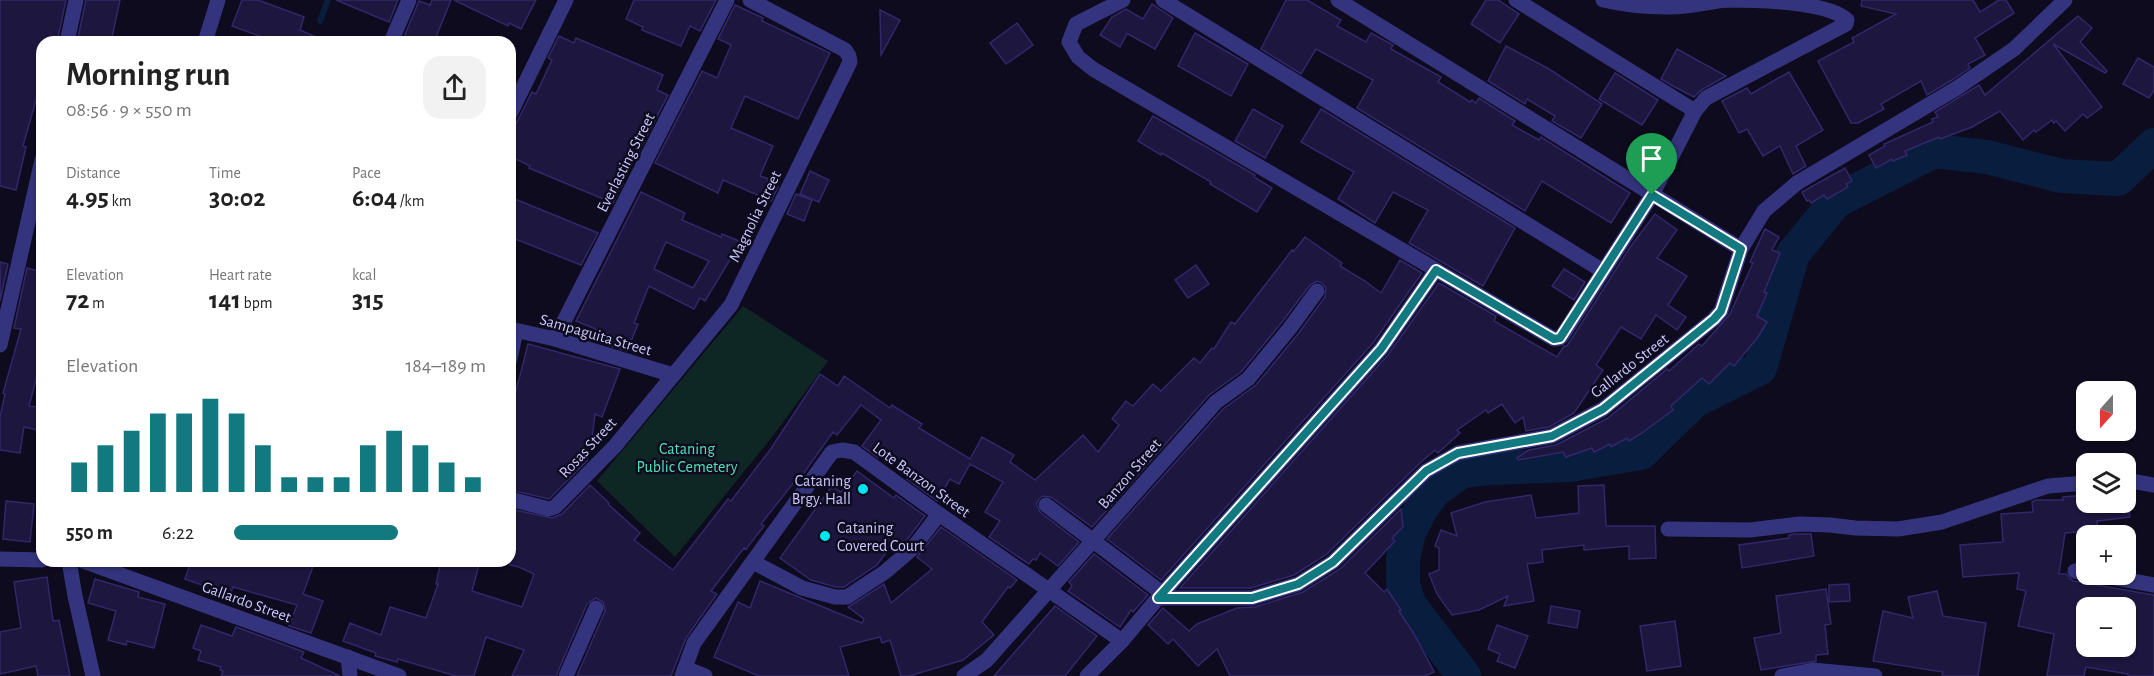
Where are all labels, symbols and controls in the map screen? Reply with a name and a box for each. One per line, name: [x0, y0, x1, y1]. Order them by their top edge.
button: share: [423, 56, 486, 119]
text: Morning run: [66, 59, 230, 92]
text: 08:56 · 9 × 550 m: [66, 100, 192, 120]
street label: Everlasting Street: [594, 110, 658, 215]
pin: [1626, 133, 1677, 195]
icon: arrive: [1635, 142, 1668, 175]
text: Distance: [66, 165, 120, 181]
text: Time: [209, 165, 241, 181]
text: Pace: [352, 165, 381, 181]
street label: Magnolia Street: [726, 168, 784, 265]
text: 4.95: [66, 185, 109, 211]
text: 30:02: [209, 185, 266, 211]
text: 6:04: [352, 185, 397, 211]
text: km: [109, 193, 132, 209]
text: /km: [397, 193, 424, 209]
text: Elevation: [66, 267, 124, 283]
text: Heart rate: [209, 267, 272, 283]
text: kcal: [352, 267, 376, 283]
text: 72: [66, 287, 89, 313]
text: 141: [209, 287, 241, 313]
text: 315: [352, 287, 384, 313]
text: m: [89, 295, 105, 311]
text: bpm: [241, 295, 272, 311]
street label: Sampaguita Street: [538, 311, 653, 359]
street label: Gallardo Street: [1588, 331, 1671, 401]
text: Elevation: [66, 356, 138, 376]
text: 184–189 m: [405, 356, 486, 376]
north arrow: [2076, 381, 2136, 441]
map controls: [2076, 381, 2136, 657]
street label: Rosas Street: [556, 415, 619, 481]
street label: Banzon Street: [1095, 436, 1164, 512]
street label: Lote Banzon Street: [870, 439, 973, 520]
park label: Cataning Public Cemetery: [636, 441, 738, 476]
button: layers: [2076, 453, 2136, 513]
place label: Cataning Brgy. Hall: [792, 473, 851, 508]
marker: Cataning Brgy. Hall: [856, 482, 870, 496]
place label: Cataning Covered Court: [837, 520, 924, 554]
text: 550 m: [66, 523, 113, 543]
text: 6:22: [162, 523, 194, 543]
button: +: [2076, 525, 2136, 585]
marker: Cataning Covered Court: [818, 529, 832, 543]
street label: Gallardo Street: [200, 578, 293, 625]
button: −: [2076, 597, 2136, 657]

